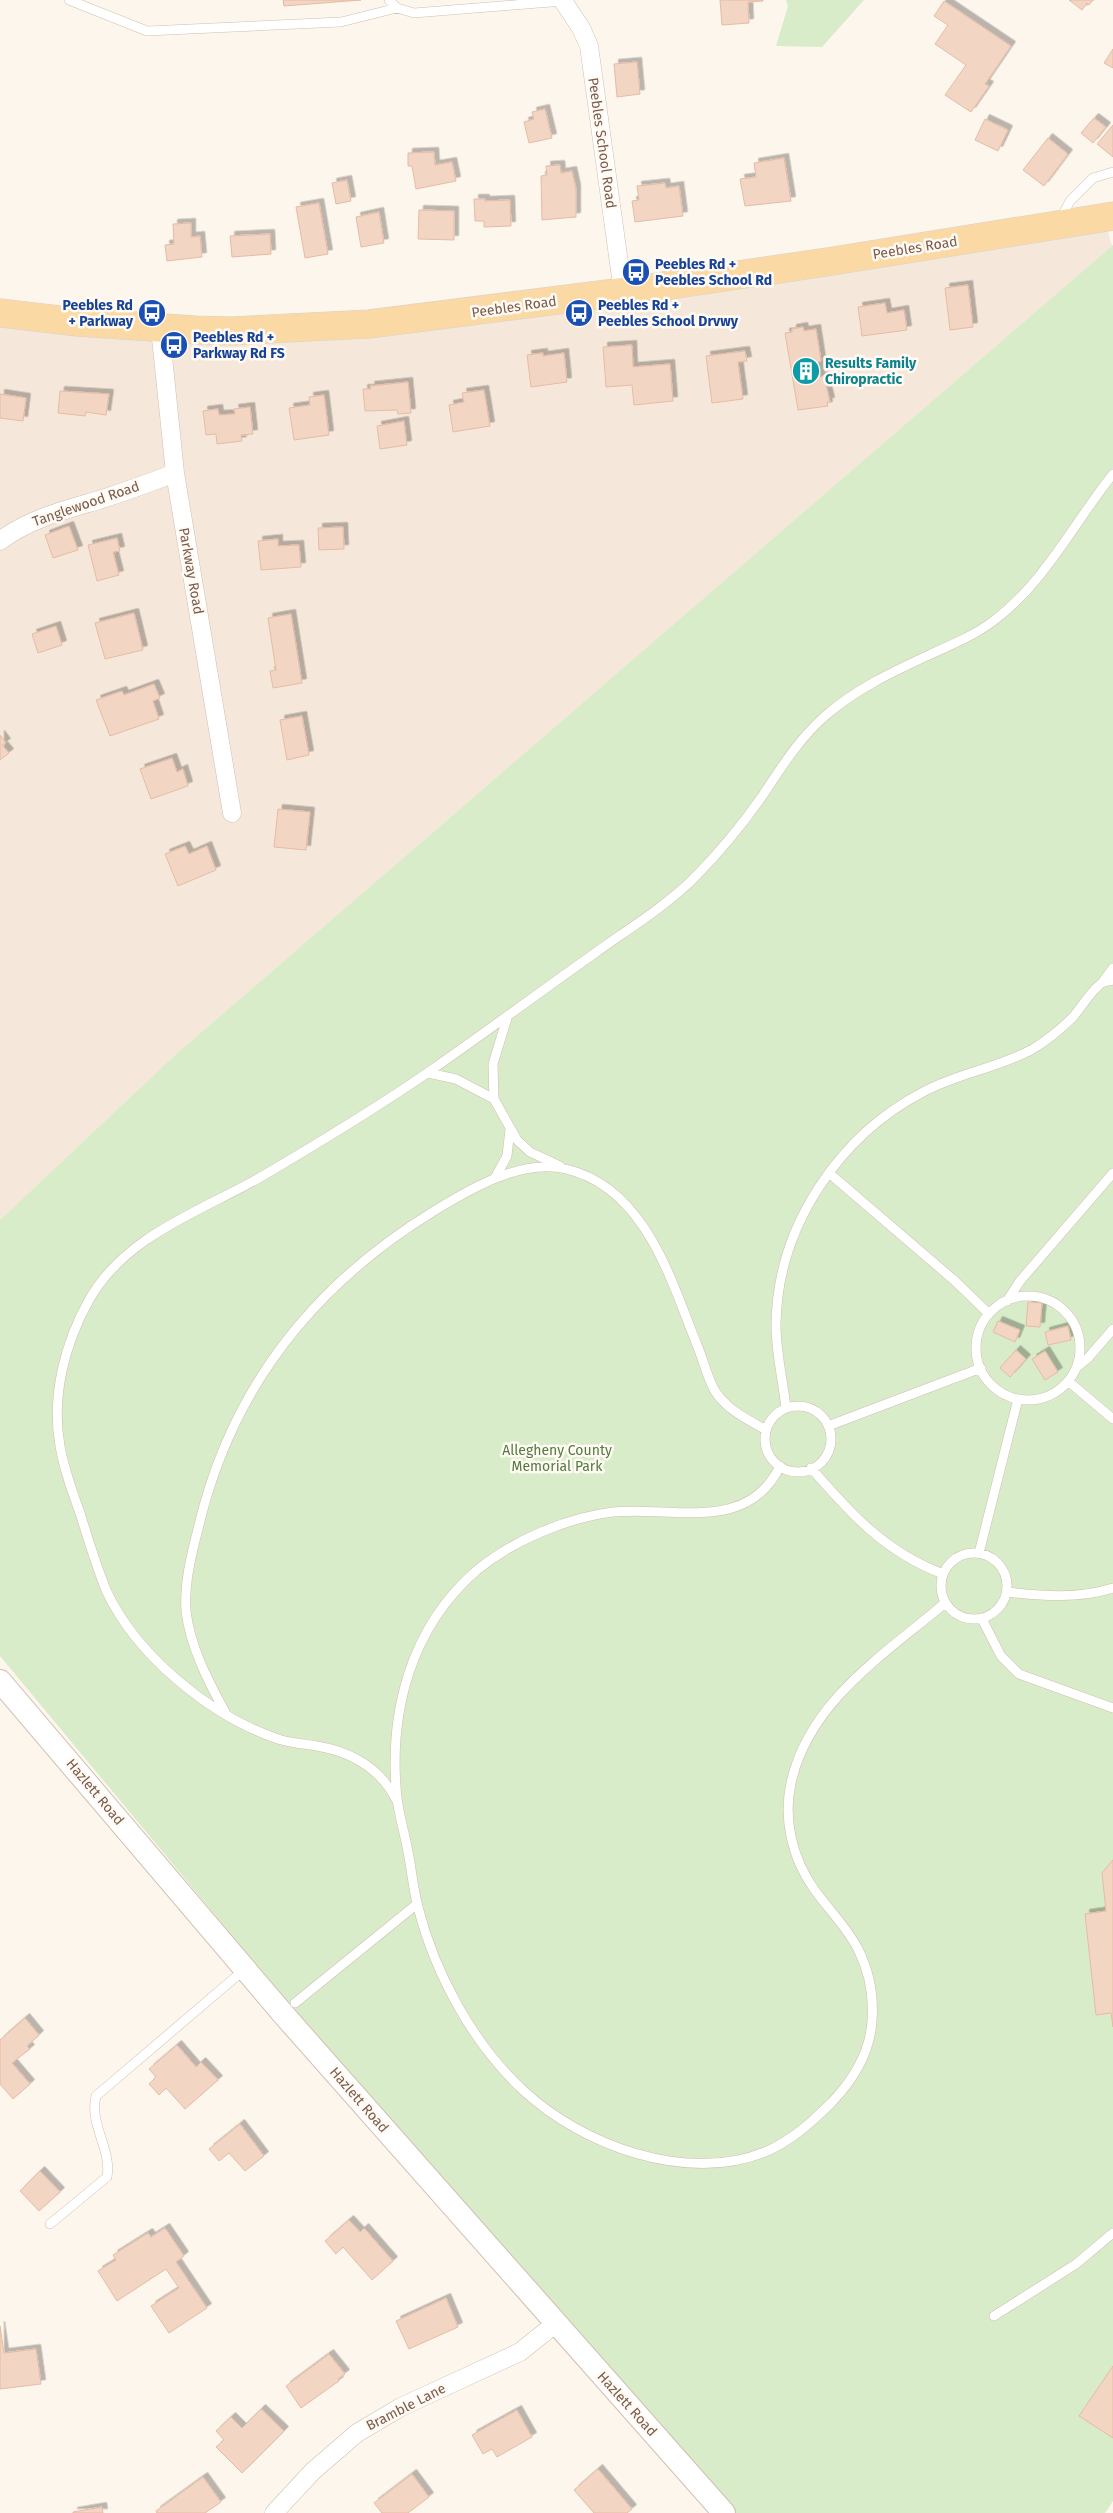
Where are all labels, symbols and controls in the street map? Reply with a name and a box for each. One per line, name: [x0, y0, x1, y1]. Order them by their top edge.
street label: Peebles School Road: [584, 76, 620, 210]
street label: Peebles Road: [871, 233, 959, 263]
place label: Peebles Rd + Peebles School Rd: [655, 256, 772, 289]
bus stop icon: Peebles Rd + Peebles School Rd: [621, 257, 651, 287]
street label: Peebles Road: [470, 293, 558, 321]
place label: Peebles Rd + Parkway: [62, 297, 134, 330]
place label: Peebles Rd + Peebles School Drvwy: [598, 297, 739, 330]
bus stop icon: Peebles Rd + Parkway: [137, 298, 167, 328]
bus stop icon: Peebles Rd + Peebles School Drvwy: [564, 298, 594, 328]
place label: Peebles Rd + Parkway Rd FS: [193, 329, 285, 362]
bus stop icon: Peebles Rd + Parkway Rd FS: [159, 330, 189, 360]
place label: Results Family Chiropractic: [825, 355, 917, 388]
building icon: Results Family Chiropractic: [791, 356, 821, 386]
street label: Tanglewood Road: [30, 478, 142, 530]
street label: Parkway Road: [175, 526, 207, 616]
park label: Allegheny County Memorial Park: [502, 1442, 612, 1475]
street label: Hazlett Road: [62, 1755, 128, 1829]
street label: Hazlett Road: [326, 2064, 392, 2136]
street label: Hazlett Road: [594, 2368, 660, 2440]
street label: Bramble Lane: [363, 2380, 449, 2434]

